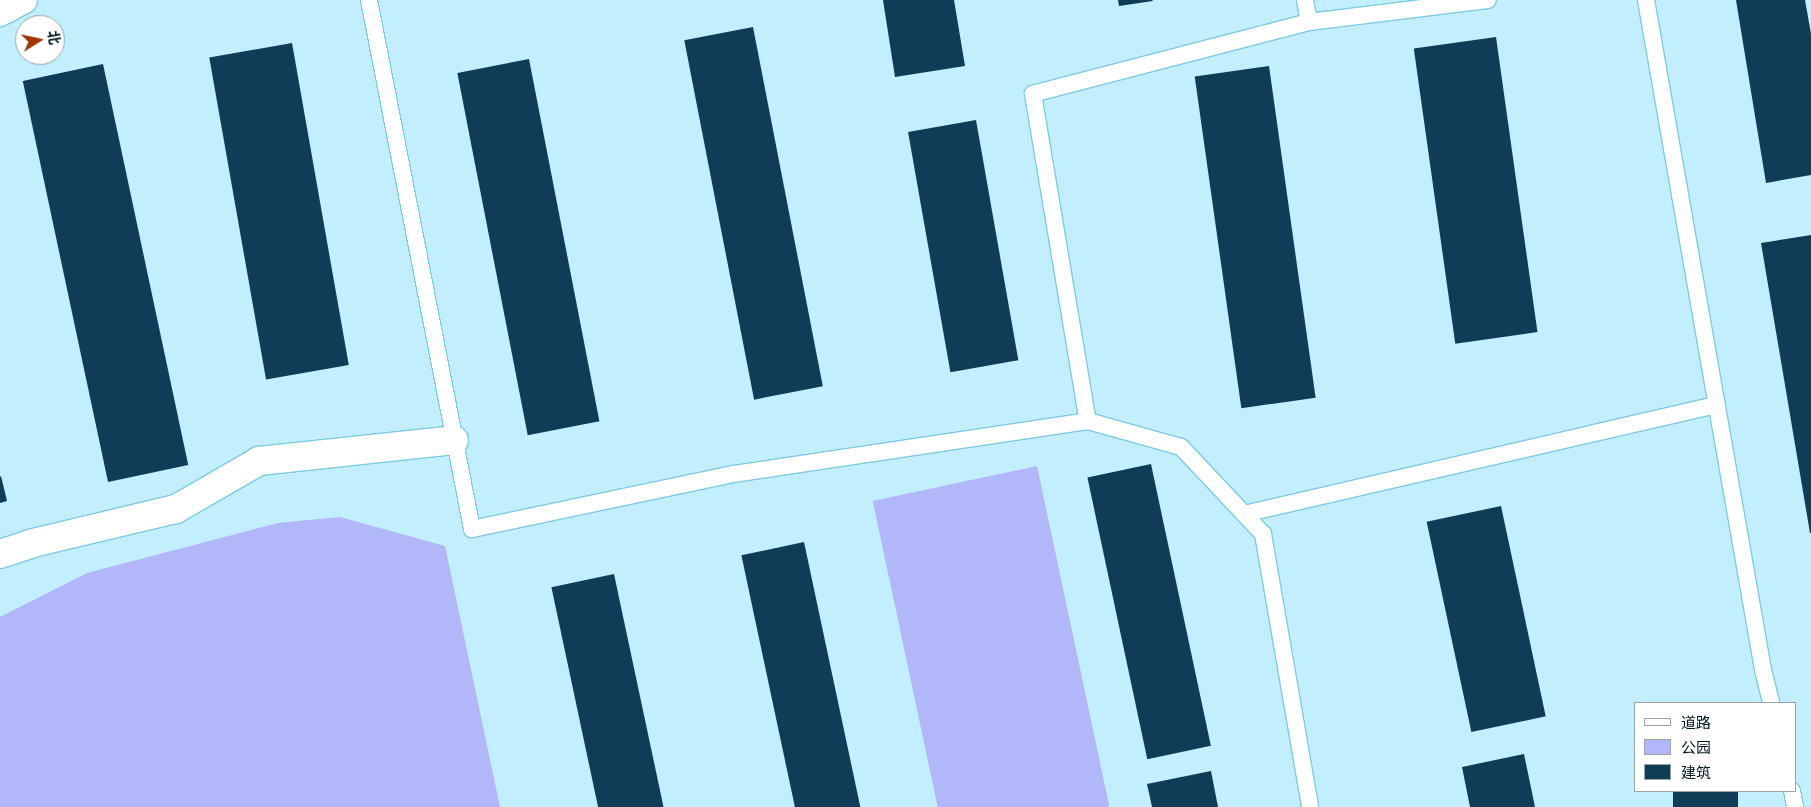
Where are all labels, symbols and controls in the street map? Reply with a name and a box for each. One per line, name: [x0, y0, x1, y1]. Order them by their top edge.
north arrow: [15, 15, 65, 65]
text: 北: [44, 29, 65, 46]
legend: [1634, 702, 1796, 792]
text: 道路: [1681, 712, 1711, 732]
text: 公园: [1681, 737, 1711, 757]
text: 建筑: [1681, 762, 1711, 782]

